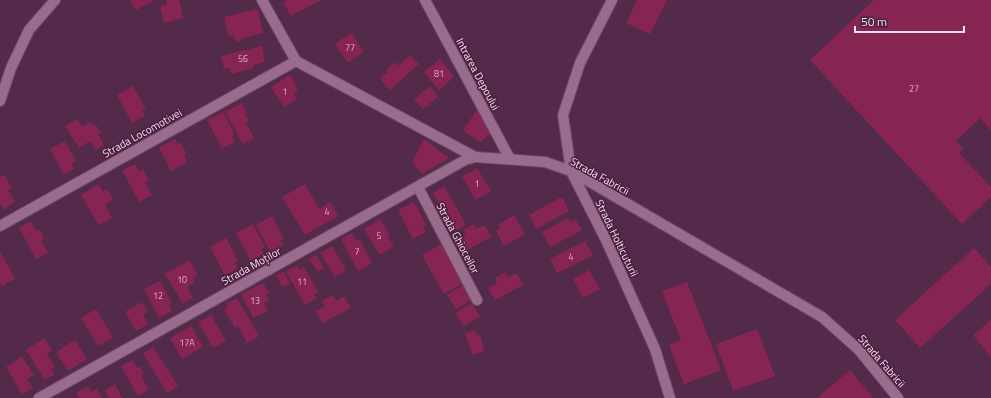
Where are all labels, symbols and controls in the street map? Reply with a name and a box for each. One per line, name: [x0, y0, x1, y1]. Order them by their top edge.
scale bar: [855, 8, 964, 34]
text: 50 m: [861, 12, 887, 31]
street label: Intrarea Depoului: [452, 35, 504, 113]
house number: 77: [345, 41, 355, 54]
house number: 56: [238, 52, 248, 65]
house number: 81: [434, 67, 444, 80]
house number: 27: [909, 82, 919, 95]
house number: 1: [282, 85, 288, 98]
street label: Strada Locomotivei: [99, 104, 185, 162]
street label: Strada Fabricii: [568, 153, 632, 199]
house number: 1: [474, 177, 480, 190]
street label: Strada Holticuturii: [591, 197, 643, 279]
street label: Strada Ghioceilor: [432, 200, 484, 277]
house number: 4: [324, 205, 330, 218]
house number: 5: [376, 229, 382, 242]
street label: Strada Moților: [218, 243, 284, 289]
house number: 7: [354, 245, 360, 258]
house number: 4: [568, 250, 574, 263]
house number: 10: [177, 273, 187, 286]
house number: 11: [297, 275, 307, 288]
house number: 12: [153, 289, 163, 302]
house number: 13: [250, 294, 260, 307]
street label: Strada Fabricii: [855, 331, 909, 391]
house number: 17A: [179, 336, 195, 349]

